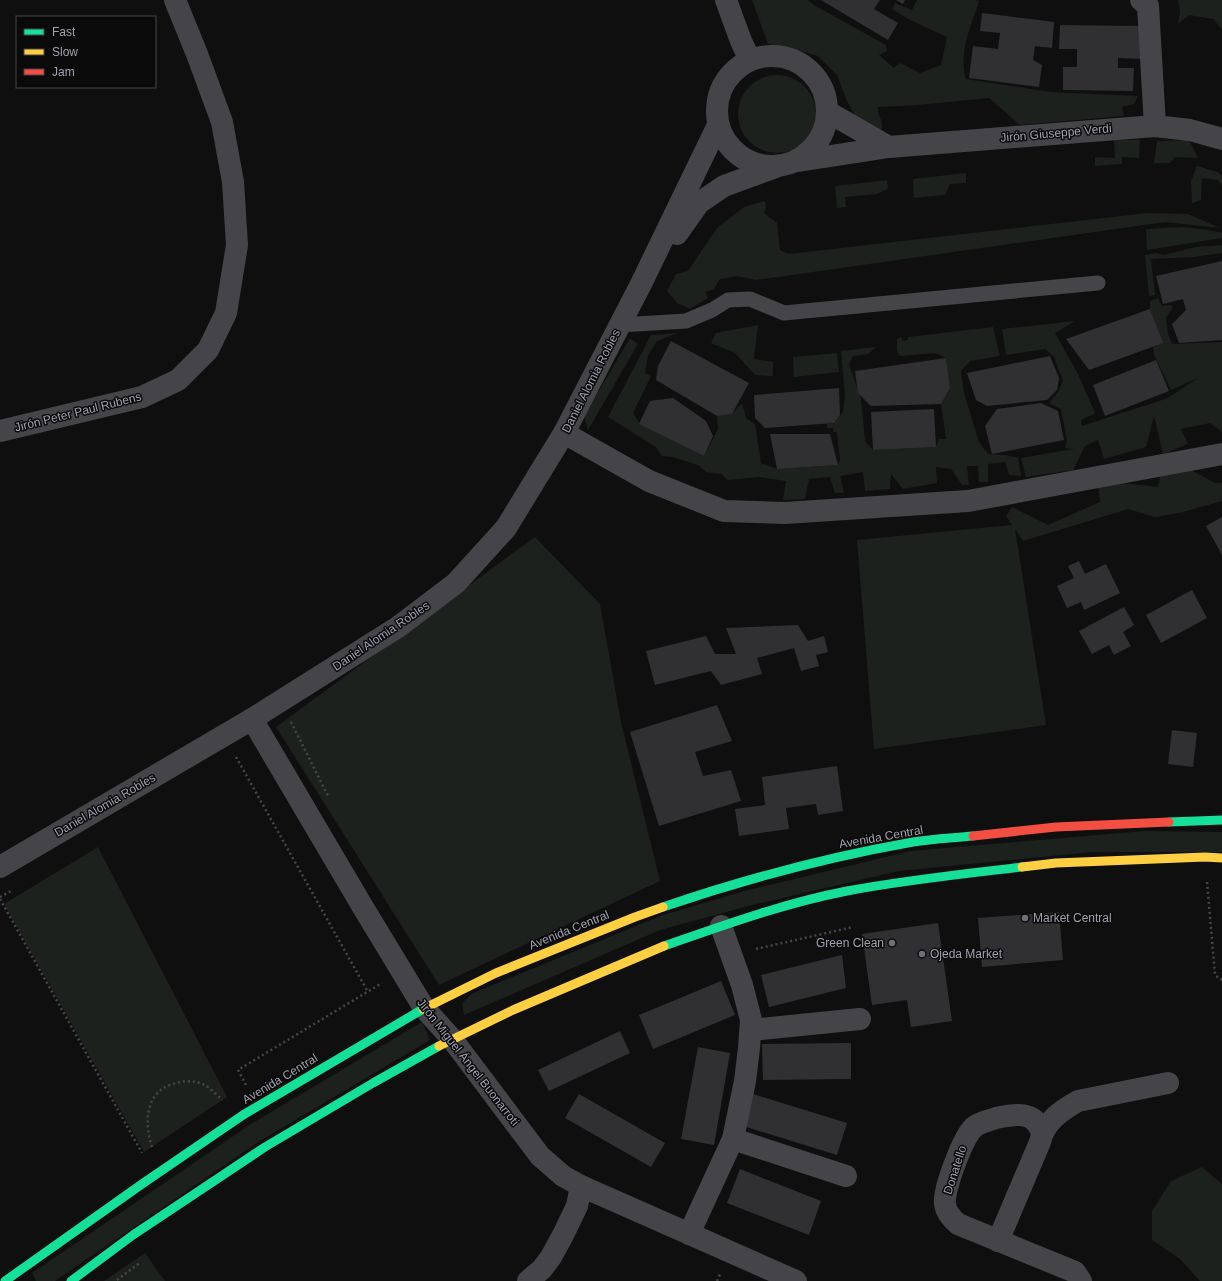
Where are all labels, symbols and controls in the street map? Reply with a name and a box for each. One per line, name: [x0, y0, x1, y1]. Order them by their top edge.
legend: [16, 16, 156, 88]
text: Fast: [52, 25, 76, 39]
text: Slow: [52, 45, 78, 59]
text: Jam: [52, 65, 75, 79]
street label: Jirón Giuseppe Verdi: [1000, 121, 1112, 145]
street label: Daniel Alomia Robles: [559, 327, 623, 435]
street label: Jirón Peter Paul Rubens: [13, 389, 143, 435]
street label: Daniel Alomia Robles: [330, 598, 432, 674]
street label: Daniel Alomia Robles: [52, 770, 158, 840]
street label: Avenida Central: [838, 823, 924, 851]
street label: Avenida Central: [527, 908, 611, 952]
place label: Market Central: [1033, 911, 1112, 925]
marker: Market Central: [1020, 913, 1030, 923]
place label: Green Clean: [816, 936, 884, 950]
marker: Green Clean: [887, 938, 897, 948]
place label: Ojeda Market: [930, 947, 1003, 961]
marker: Ojeda Market: [917, 949, 927, 959]
street label: Jirón Miguel Ángel Buonarroti: [414, 995, 523, 1128]
street label: Avenida Central: [240, 1051, 320, 1107]
street label: Donatello: [941, 1143, 970, 1196]

